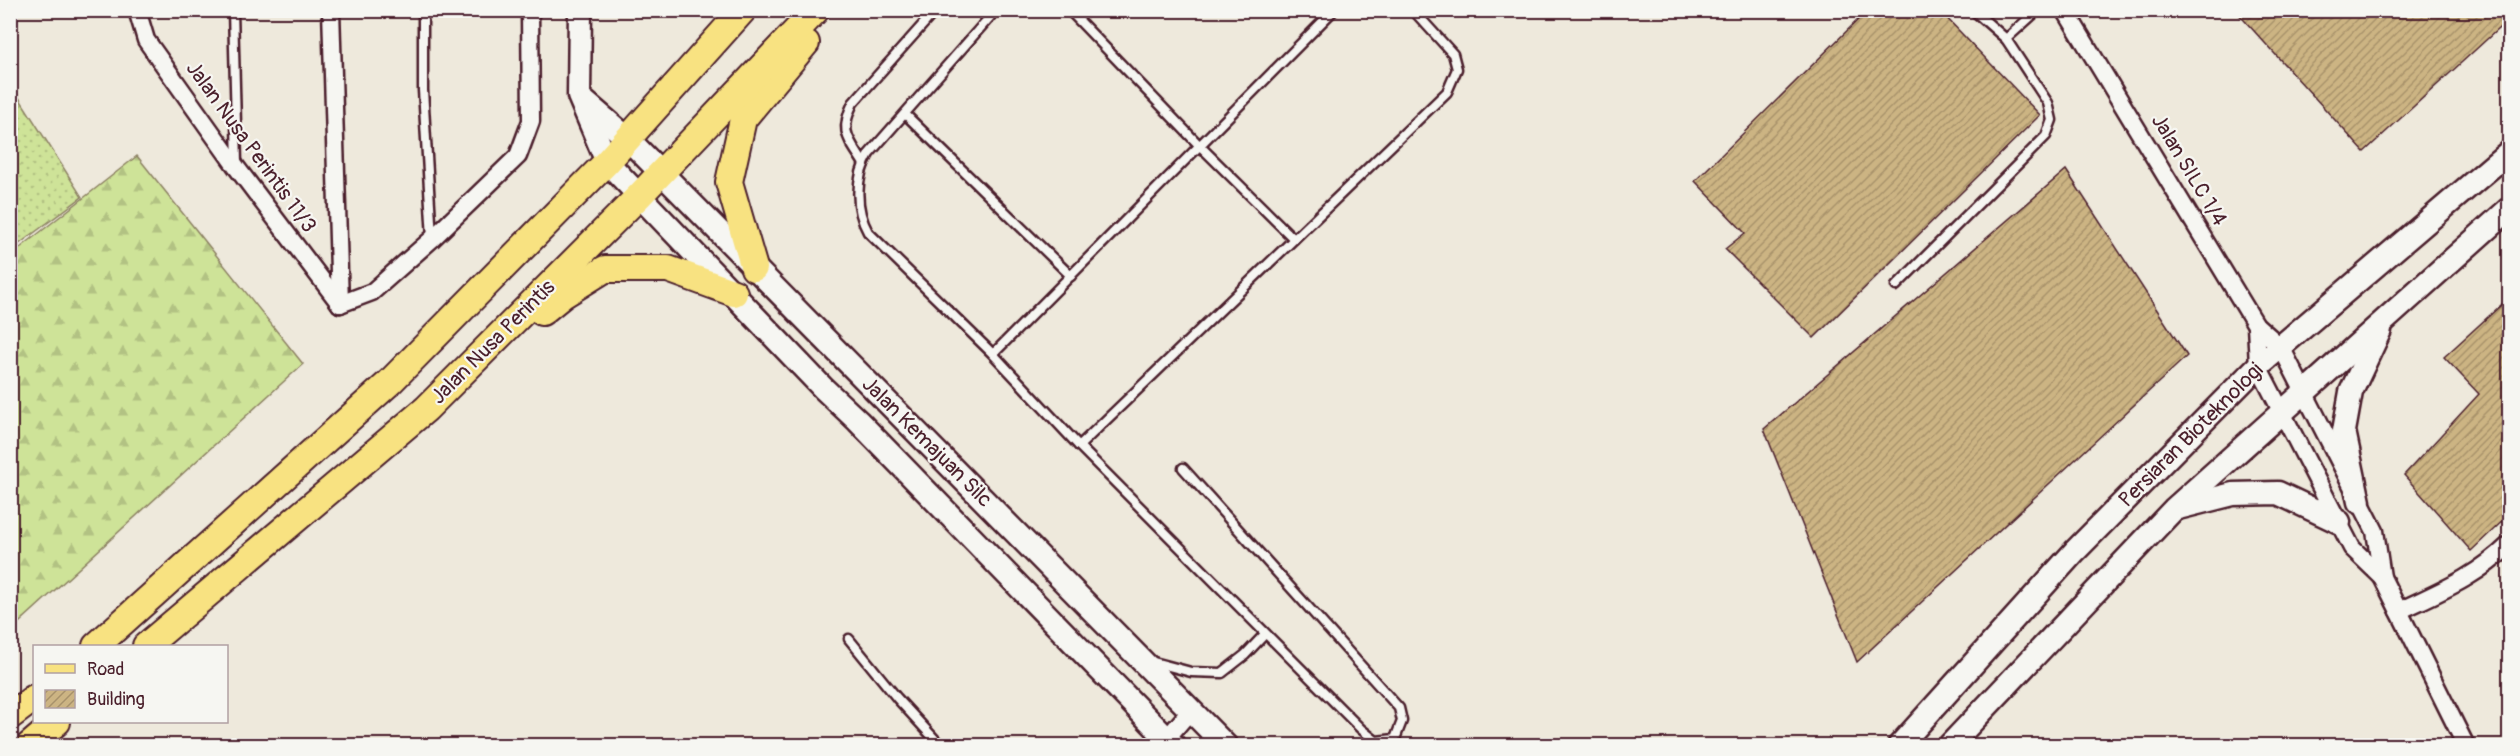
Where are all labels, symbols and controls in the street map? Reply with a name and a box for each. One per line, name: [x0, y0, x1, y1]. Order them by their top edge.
street label: Jalan Nusa Perintis 11/3: [180, 56, 322, 238]
street label: Jalan SILC 1/4: [2145, 109, 2233, 231]
street label: Jalan Nusa Perintis: [425, 274, 561, 410]
street label: Persiaran Bioteknologi: [2113, 357, 2269, 513]
street label: Jalan Kemajuan Silc: [856, 371, 998, 513]
legend: [33, 645, 228, 723]
text: Road: [87, 658, 124, 681]
text: Building: [87, 688, 145, 711]

